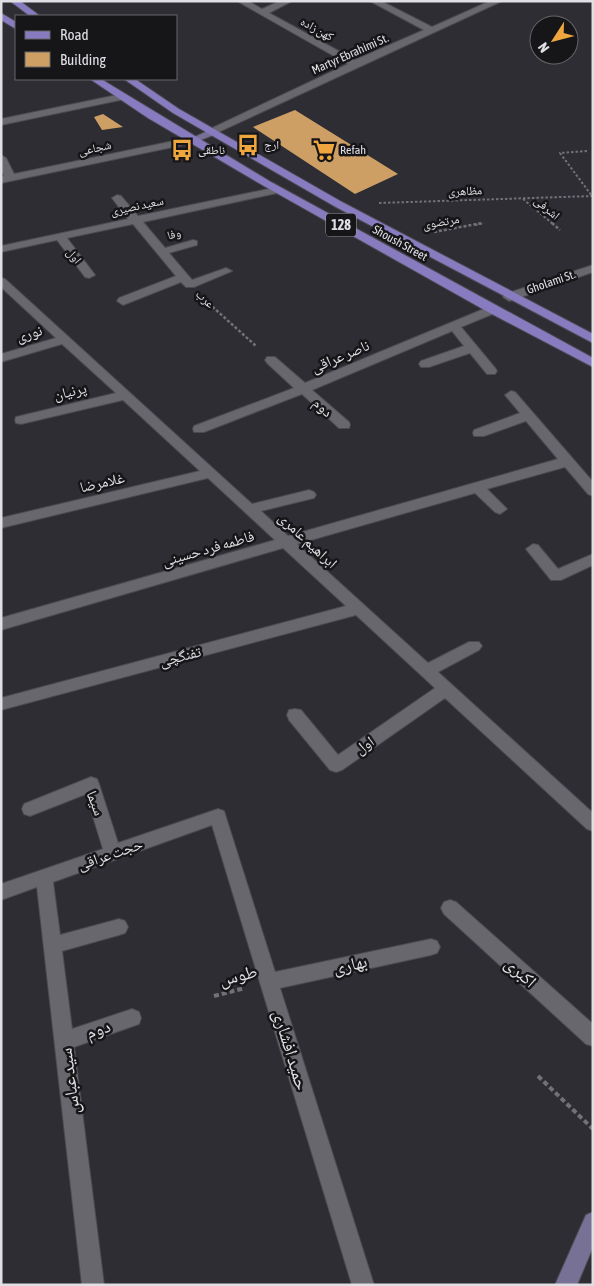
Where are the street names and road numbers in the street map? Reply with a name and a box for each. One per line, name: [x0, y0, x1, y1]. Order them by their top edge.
street label: کهن زاده: [298, 14, 336, 44]
street label: Martyr Ebrahimi St.: [309, 31, 391, 77]
street label: شجاعی: [77, 138, 113, 158]
street label: مظاهری: [448, 183, 482, 199]
street label: اشرفی: [531, 193, 563, 223]
street label: سعید نصیری: [109, 194, 165, 219]
street label: مرتضوی: [422, 212, 460, 232]
road number: 128: [326, 214, 356, 236]
street label: Shoush Street: [370, 222, 430, 264]
street label: وفا: [166, 225, 182, 243]
street label: اول: [64, 246, 84, 267]
street label: Gholami St.: [525, 267, 577, 297]
street label: عرب: [193, 287, 217, 311]
street label: نوری: [14, 321, 44, 347]
street label: ناصر عراقی: [308, 336, 372, 378]
street label: پرنیان: [52, 379, 89, 405]
street label: دوم: [308, 394, 336, 422]
street label: غلامرضا: [78, 469, 127, 496]
street label: ابراهیم عامری: [274, 509, 341, 573]
street label: فاطمه فرد حسینی: [160, 527, 257, 571]
street label: تفنگچی: [157, 642, 204, 672]
street label: اول: [351, 732, 378, 759]
street label: سیما: [83, 788, 109, 818]
street label: حجت عراقی: [75, 835, 146, 875]
street label: بهاری: [331, 950, 369, 979]
street label: اکبری: [500, 952, 541, 992]
street label: طوس: [217, 960, 259, 991]
street label: حمید افشاری: [268, 1007, 313, 1093]
street label: دوم: [83, 1015, 114, 1045]
street label: سید عباس: [55, 1047, 84, 1115]

